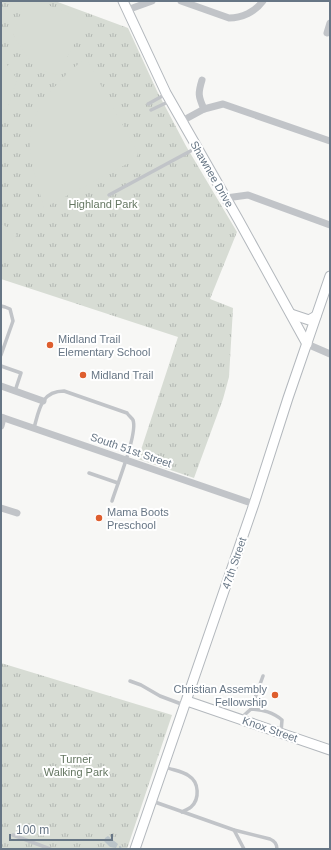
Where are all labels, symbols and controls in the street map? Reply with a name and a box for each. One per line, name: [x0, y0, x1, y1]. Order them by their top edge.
street label: Shawnee Drive: [188, 139, 236, 209]
park label: Highland Park: [68, 198, 138, 210]
place label: Midland Trail Elementary School: [58, 333, 150, 358]
marker: Midland Trail Elementary School: [45, 340, 55, 350]
place label: Midland Trail: [91, 369, 153, 381]
marker: Midland Trail: [78, 370, 88, 380]
street label: South 51st Street: [89, 430, 173, 470]
place label: Mama Boots Preschool: [107, 506, 169, 531]
marker: Mama Boots Preschool: [94, 513, 104, 523]
street label: 47th Street: [220, 536, 248, 590]
place label: Christian Assembly Fellowship: [173, 683, 267, 708]
marker: Christian Assembly Fellowship: [270, 690, 280, 700]
street label: Knox Street: [241, 714, 299, 744]
park label: Turner Walking Park: [44, 753, 109, 778]
scale bar: [10, 816, 112, 842]
text: 100 m: [16, 823, 49, 837]

